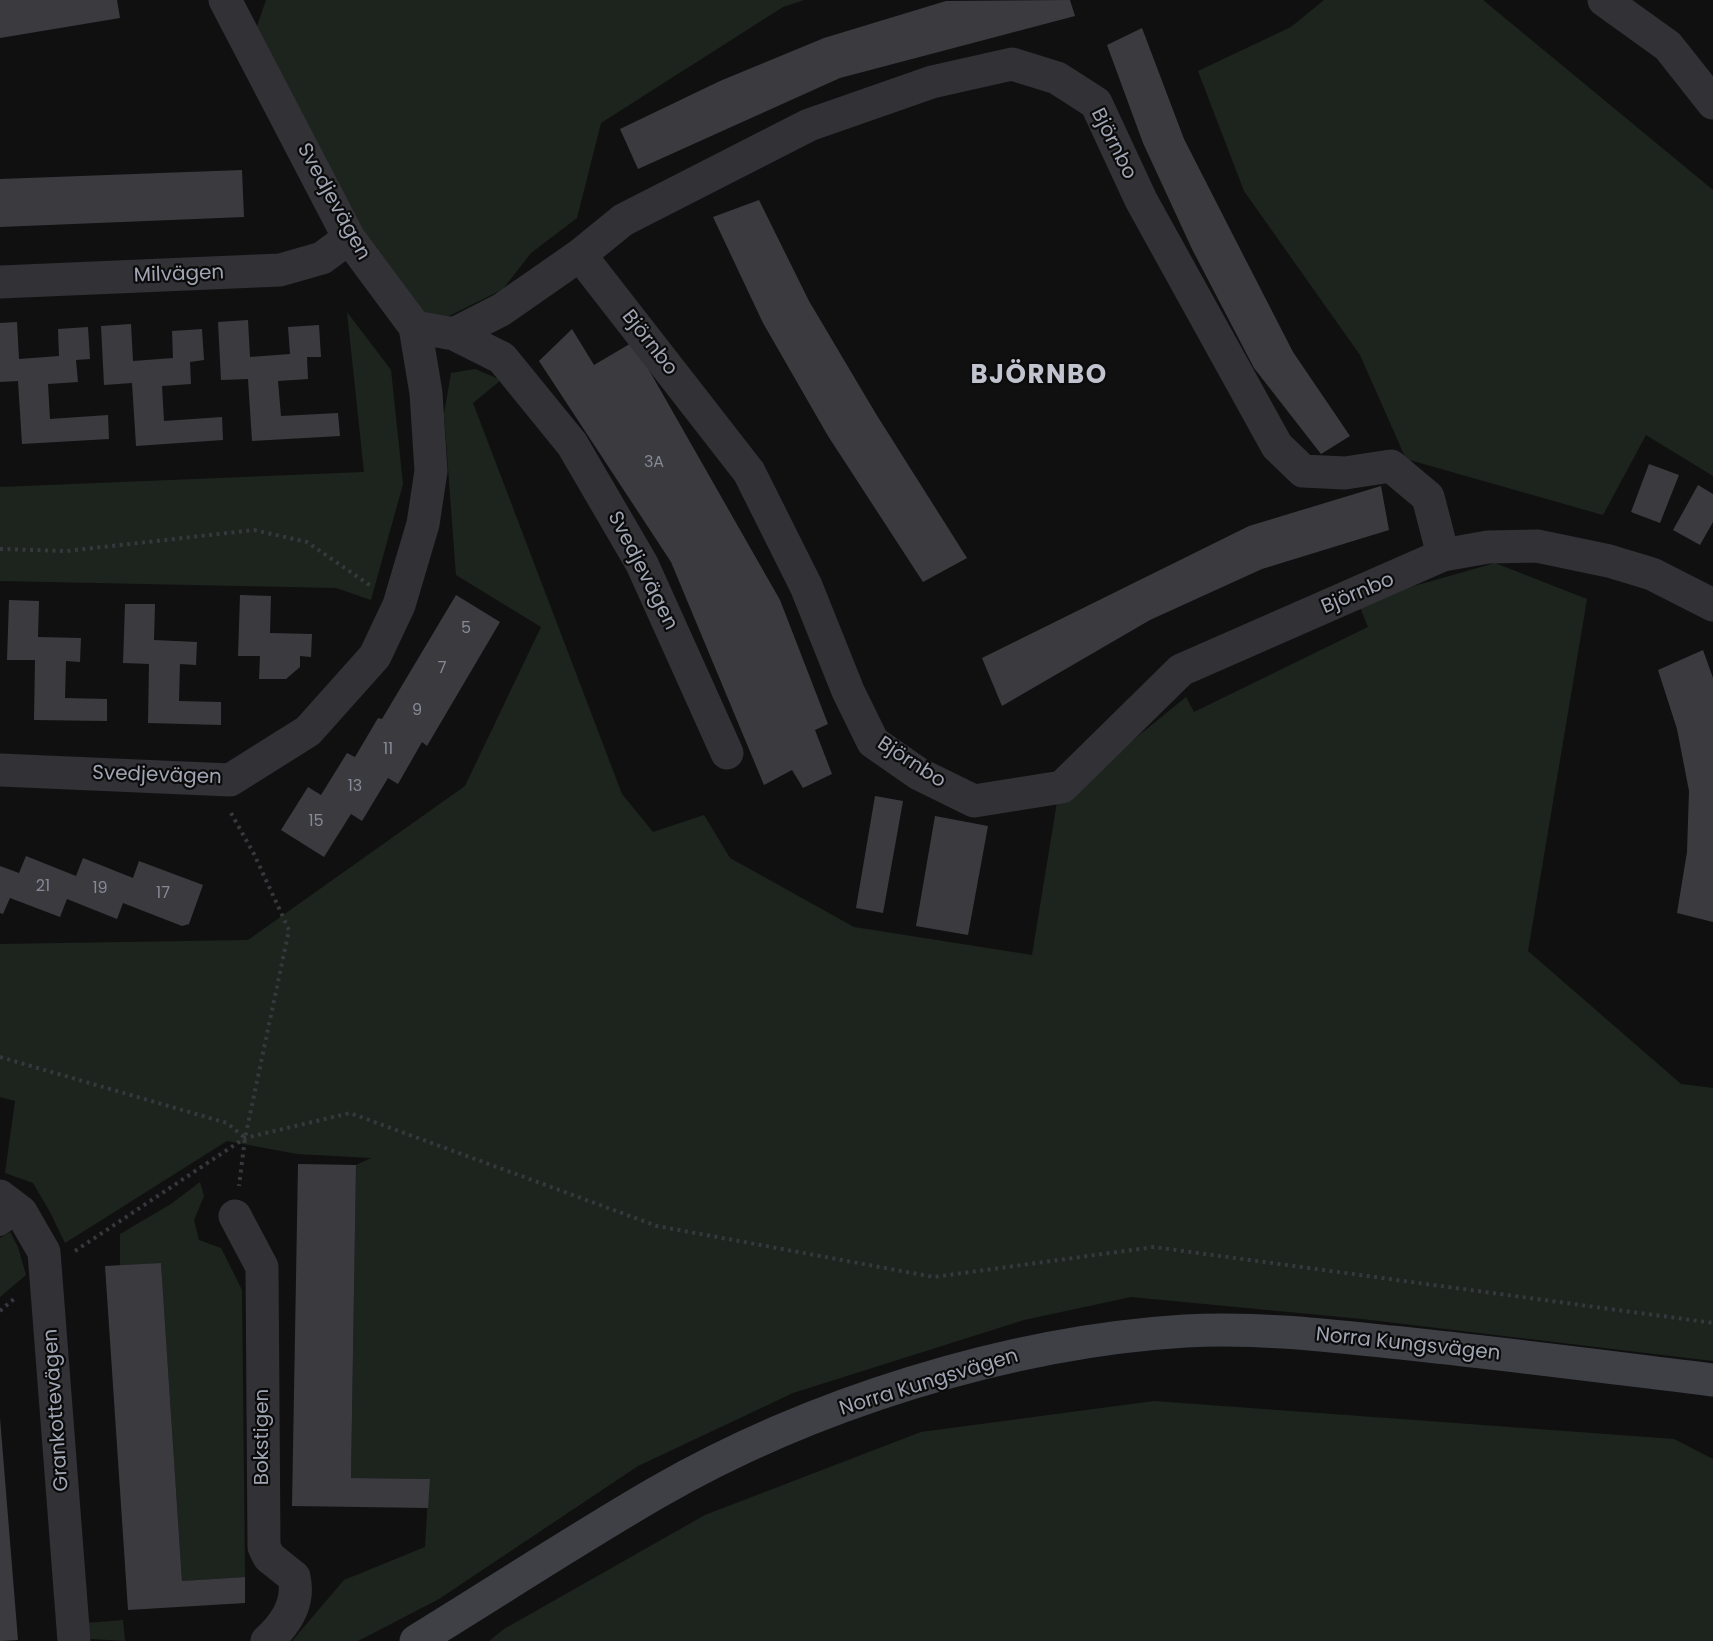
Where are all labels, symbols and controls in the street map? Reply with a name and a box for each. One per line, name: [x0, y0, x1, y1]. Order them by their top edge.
street label: Björnbo: [1085, 104, 1141, 184]
street label: Svedjevägen: [291, 139, 375, 265]
street label: Milvägen: [133, 261, 225, 289]
street label: Björnbo: [616, 305, 682, 381]
district label: BJÖRNBO: [970, 360, 1108, 392]
house number: 3A: [644, 453, 664, 473]
street label: Svedjevägen: [602, 508, 682, 634]
street label: Björnbo: [1318, 568, 1398, 620]
house number: 5: [461, 619, 471, 639]
house number: 7: [438, 659, 446, 679]
house number: 9: [412, 701, 422, 721]
street label: Björnbo: [872, 732, 950, 794]
house number: 11: [383, 740, 393, 760]
street label: Svedjevägen: [92, 762, 222, 790]
house number: 13: [348, 777, 362, 797]
house number: 15: [308, 812, 324, 832]
house number: 21: [36, 877, 50, 897]
house number: 19: [92, 879, 108, 899]
house number: 17: [156, 884, 170, 904]
street label: Norra Kungsvägen: [1314, 1323, 1502, 1367]
street label: Grankottevägen: [39, 1328, 75, 1492]
street label: Norra Kungsvägen: [837, 1344, 1021, 1422]
street label: Bokstigen: [251, 1389, 275, 1485]

